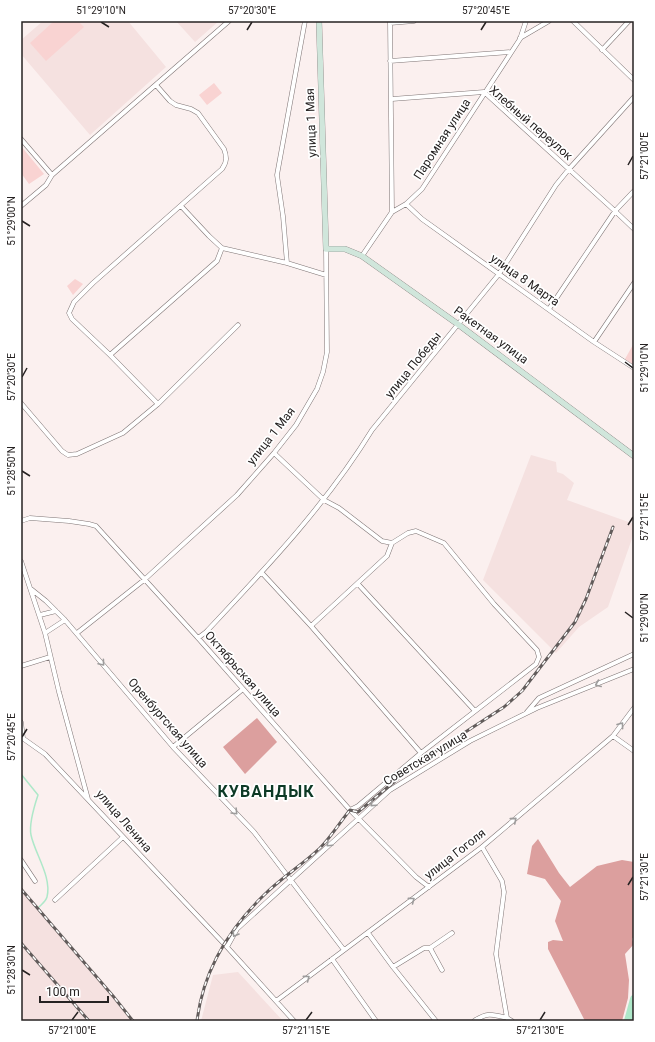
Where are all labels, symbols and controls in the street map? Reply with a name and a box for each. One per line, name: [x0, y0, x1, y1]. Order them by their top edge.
text: 51°29'10"N: [76, 5, 126, 16]
text: 57°20'30"E: [228, 5, 276, 16]
text: 57°20'45"E: [462, 5, 510, 16]
street label: Хлебный переулок: [487, 83, 576, 163]
street label: улица 1 Мая: [303, 88, 319, 158]
street label: Паромная улица: [411, 96, 473, 182]
text: 57°21'00"E: [639, 132, 650, 180]
text: 51°29'00"N: [6, 196, 17, 246]
street label: улица 8 Марта: [488, 251, 562, 309]
street label: Ракетная улица: [451, 303, 531, 367]
street label: улица Победы: [382, 329, 444, 401]
text: 51°29'10"N: [639, 343, 650, 393]
text: 57°20'30"E: [6, 353, 17, 401]
street label: улица 1 Мая: [244, 404, 298, 468]
text: 51°28'50"N: [6, 446, 17, 496]
text: 57°21'15"E: [639, 493, 650, 541]
text: 51°29'00"N: [639, 593, 650, 643]
street label: Октябрьская улица: [202, 628, 284, 720]
one-way arrow: [97, 658, 104, 665]
street label: Оренбургская улица: [125, 675, 211, 771]
one-way arrow: [594, 679, 601, 687]
text: 57°20'45"E: [6, 713, 17, 761]
one-way arrow: [617, 722, 624, 729]
street label: Советская улица: [381, 728, 469, 788]
district label: КУВАНДЫК: [217, 782, 315, 801]
street label: улица Ленина: [93, 787, 155, 855]
one-way arrow: [370, 800, 378, 807]
one-way arrow: [230, 807, 238, 815]
one-way arrow: [509, 817, 517, 824]
street label: улица Гоголя: [422, 826, 488, 882]
one-way arrow: [326, 840, 334, 847]
text: 57°21'30"E: [639, 853, 650, 901]
one-way arrow: [407, 898, 414, 905]
one-way arrow: [232, 930, 240, 937]
text: 51°28'30"N: [6, 945, 17, 995]
one-way arrow: [303, 976, 310, 983]
scale bar: [40, 978, 108, 1004]
text: 100 m: [46, 985, 80, 999]
text: 57°21'00"E: [48, 1025, 96, 1036]
text: 57°21'15"E: [282, 1025, 330, 1036]
text: 57°21'30"E: [516, 1025, 564, 1036]

